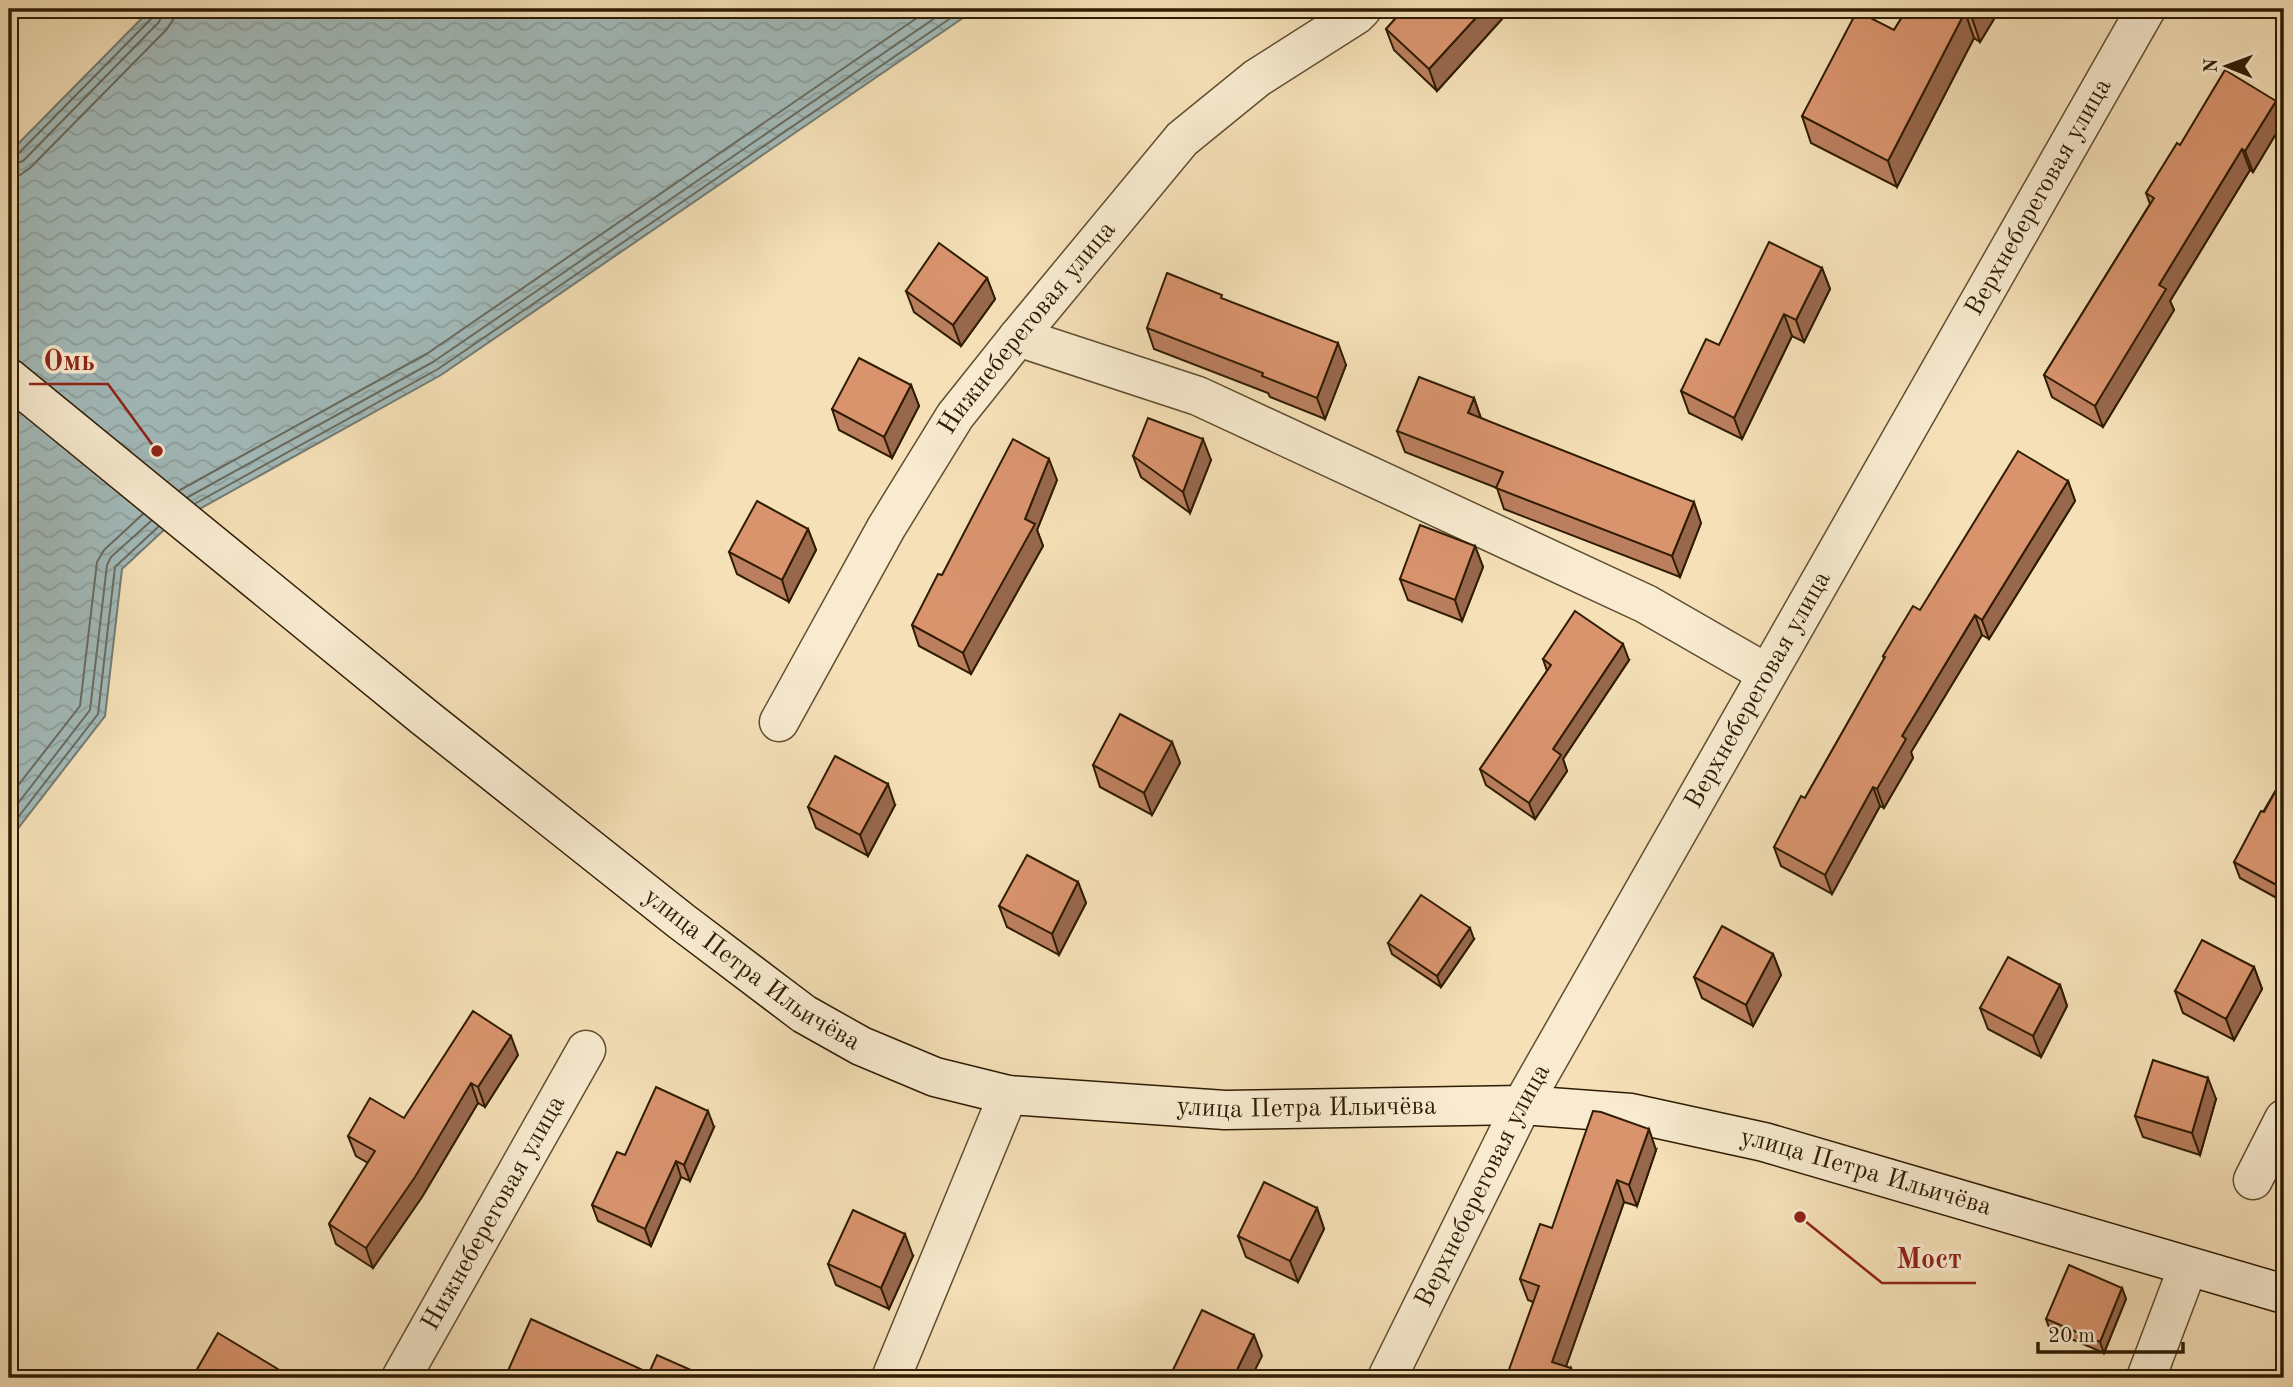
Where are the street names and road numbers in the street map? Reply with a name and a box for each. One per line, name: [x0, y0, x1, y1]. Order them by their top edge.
street label: Верхнебереговая улица: [1961, 74, 2117, 320]
street label: Нижнебереговая улица: [934, 217, 1121, 439]
street label: Верхнебереговая улица: [1681, 567, 1836, 813]
street label: улица Петра Ильичёва: [638, 883, 865, 1056]
street label: Верхнебереговая улица: [1411, 1060, 1555, 1311]
street label: Нижнебереговая улица: [417, 1091, 570, 1335]
street label: улица Петра Ильичёва: [1176, 1093, 1437, 1123]
street label: улица Петра Ильичёва: [1738, 1124, 1995, 1221]

